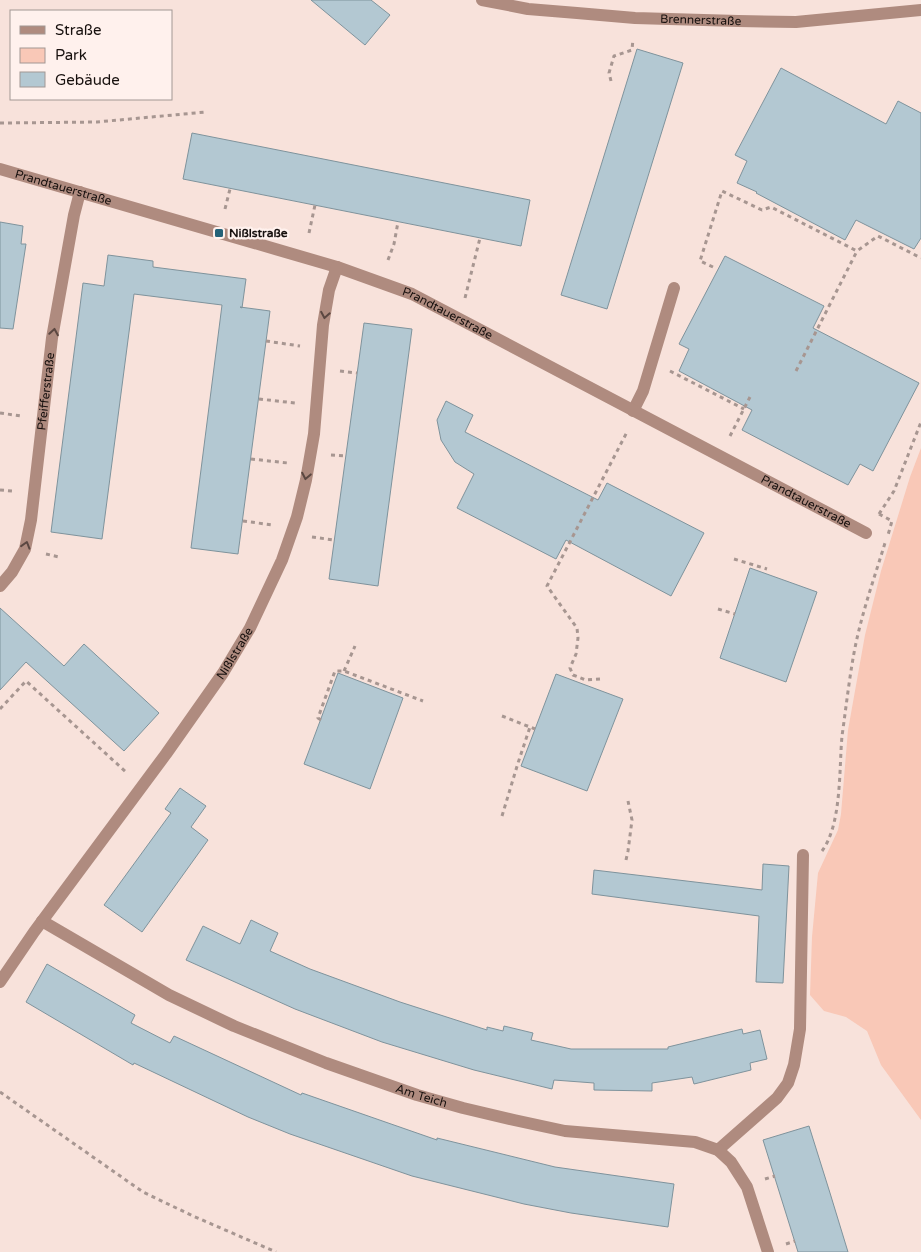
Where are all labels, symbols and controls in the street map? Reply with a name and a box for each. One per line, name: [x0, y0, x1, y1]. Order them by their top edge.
legend: [10, 10, 172, 100]
street label: Brennerstraße: [660, 12, 742, 28]
text: Straße: [55, 21, 101, 39]
text: Park: [55, 46, 87, 64]
text: Gebäude: [55, 71, 120, 89]
street label: Prandtauerstraße: [13, 167, 114, 208]
place label: Nißlstraße: [229, 226, 288, 240]
marker: Nißlstraße: [213, 227, 225, 239]
street label: Prandtauerstraße: [401, 284, 495, 342]
one-way arrow: [320, 310, 330, 319]
one-way arrow: [48, 328, 58, 336]
street label: Pfeifferstraße: [34, 351, 57, 431]
one-way arrow: [302, 471, 312, 480]
street label: Prandtauerstraße: [759, 472, 854, 531]
one-way arrow: [20, 541, 30, 550]
street label: Nißlstraße: [214, 624, 256, 682]
street label: Am Teich: [394, 1081, 449, 1110]

